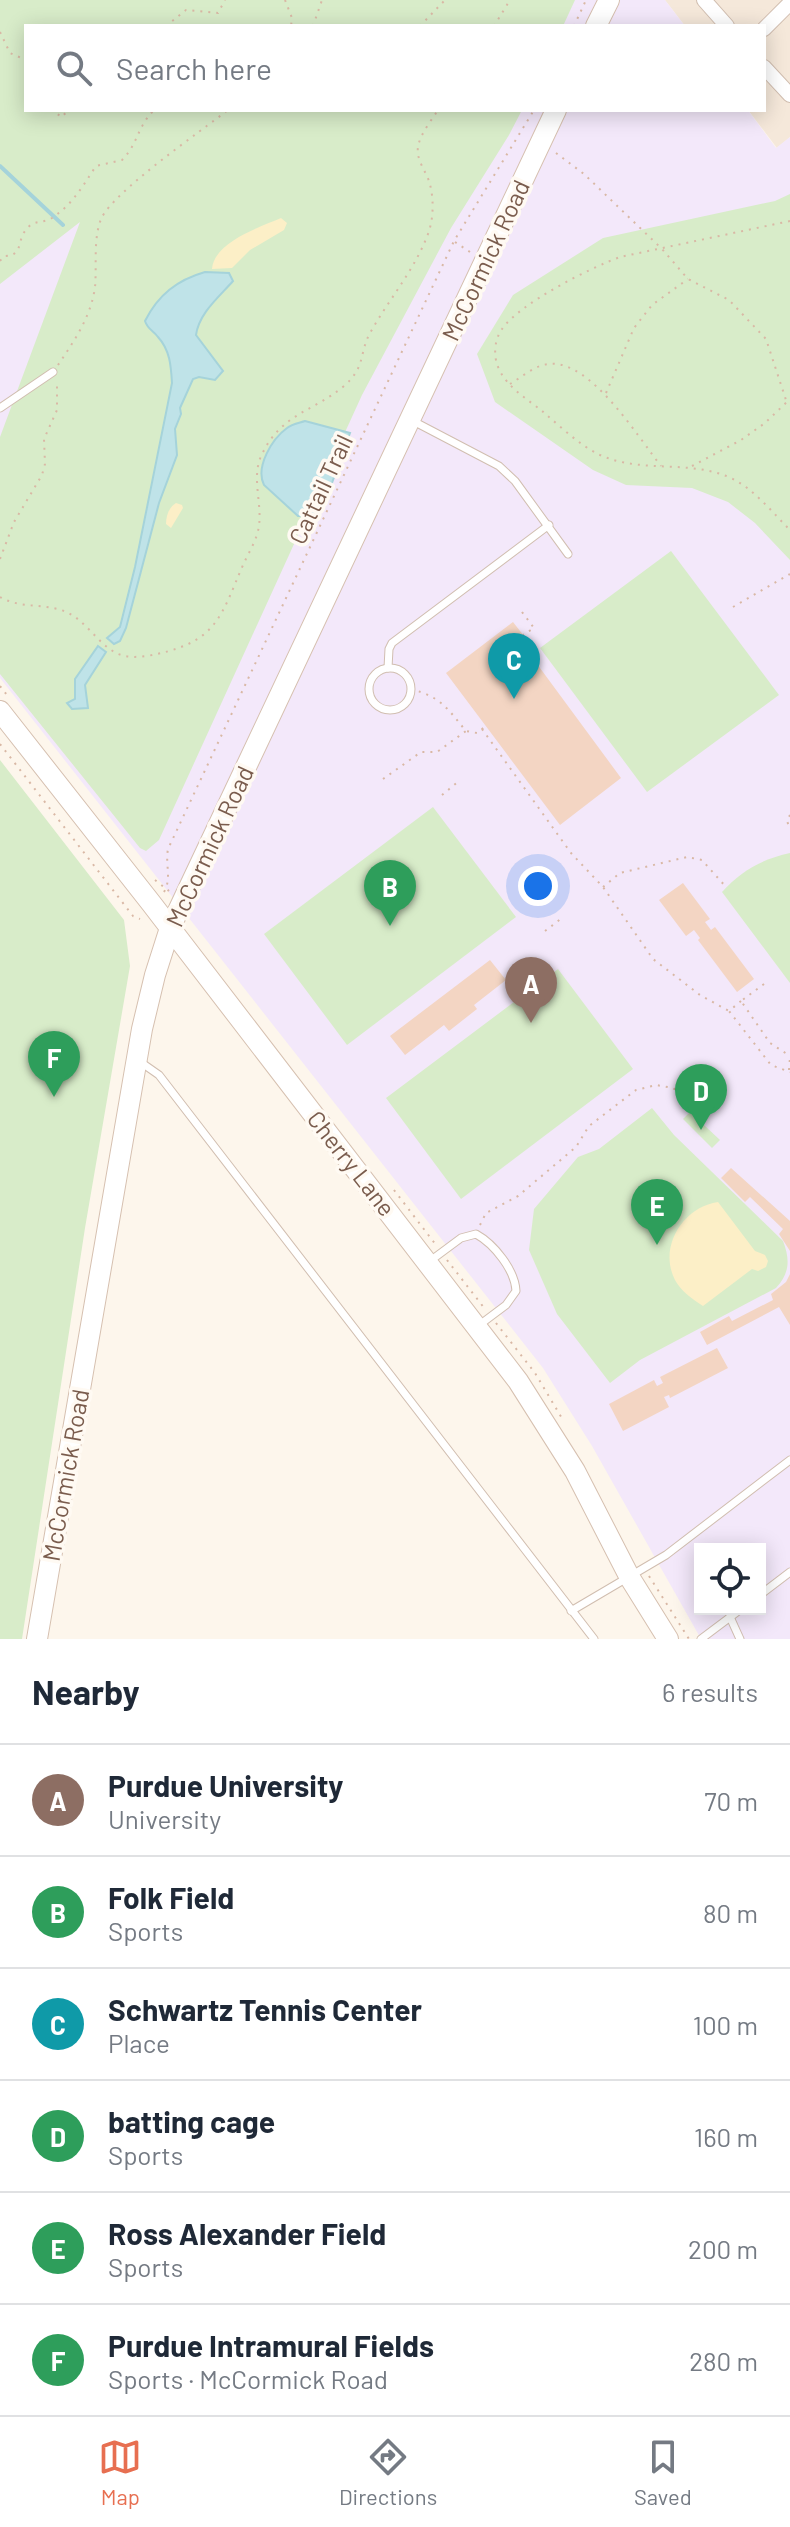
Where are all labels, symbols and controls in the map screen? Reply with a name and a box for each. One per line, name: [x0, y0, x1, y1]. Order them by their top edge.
search box: [24, 24, 766, 112]
icon: search: [52, 46, 96, 90]
text: Search here: [116, 50, 272, 86]
street label: McCormick Road: [435, 175, 535, 345]
street label: Cattail Trail: [282, 430, 358, 548]
pin: C: [488, 633, 540, 699]
street label: McCormick Road: [159, 761, 259, 931]
pin: B: [364, 860, 416, 926]
your location: [518, 866, 558, 906]
pin: A: [505, 957, 557, 1023]
pin: F: [28, 1031, 80, 1097]
pin: D: [675, 1064, 727, 1130]
street label: Cherry Lane: [302, 1105, 402, 1221]
pin: E: [631, 1179, 683, 1245]
street label: McCormick Road: [36, 1387, 94, 1563]
map controls: [694, 1543, 766, 1615]
button: locate: [694, 1543, 766, 1615]
text: Nearby: [32, 1671, 140, 1712]
text: 6 results: [662, 1676, 758, 1707]
text: Purdue University: [108, 1767, 343, 1803]
text: A: [49, 1785, 67, 1816]
text: 70 m: [704, 1785, 758, 1816]
text: University: [108, 1803, 221, 1834]
text: Folk Field: [108, 1879, 234, 1915]
text: B: [50, 1897, 66, 1928]
text: 80 m: [703, 1897, 758, 1928]
text: Sports: [108, 1915, 183, 1946]
text: Schwartz Tennis Center: [108, 1991, 422, 2027]
text: C: [50, 2009, 66, 2040]
text: 100 m: [693, 2009, 758, 2040]
text: Place: [108, 2027, 170, 2058]
text: batting cage: [108, 2103, 275, 2139]
text: D: [50, 2121, 66, 2152]
text: 160 m: [694, 2121, 758, 2152]
text: Sports: [108, 2139, 183, 2170]
text: Ross Alexander Field: [108, 2215, 386, 2251]
text: E: [50, 2233, 66, 2264]
text: 200 m: [688, 2233, 758, 2264]
text: Sports: [108, 2251, 183, 2282]
text: Purdue Intramural Fields: [108, 2327, 434, 2363]
text: F: [51, 2345, 65, 2376]
text: 280 m: [689, 2345, 758, 2376]
text: Sports · McCormick Road: [108, 2363, 388, 2394]
tab: Map: [98, 2435, 142, 2509]
tab: Directions: [339, 2435, 437, 2509]
tab: Saved: [634, 2435, 692, 2509]

